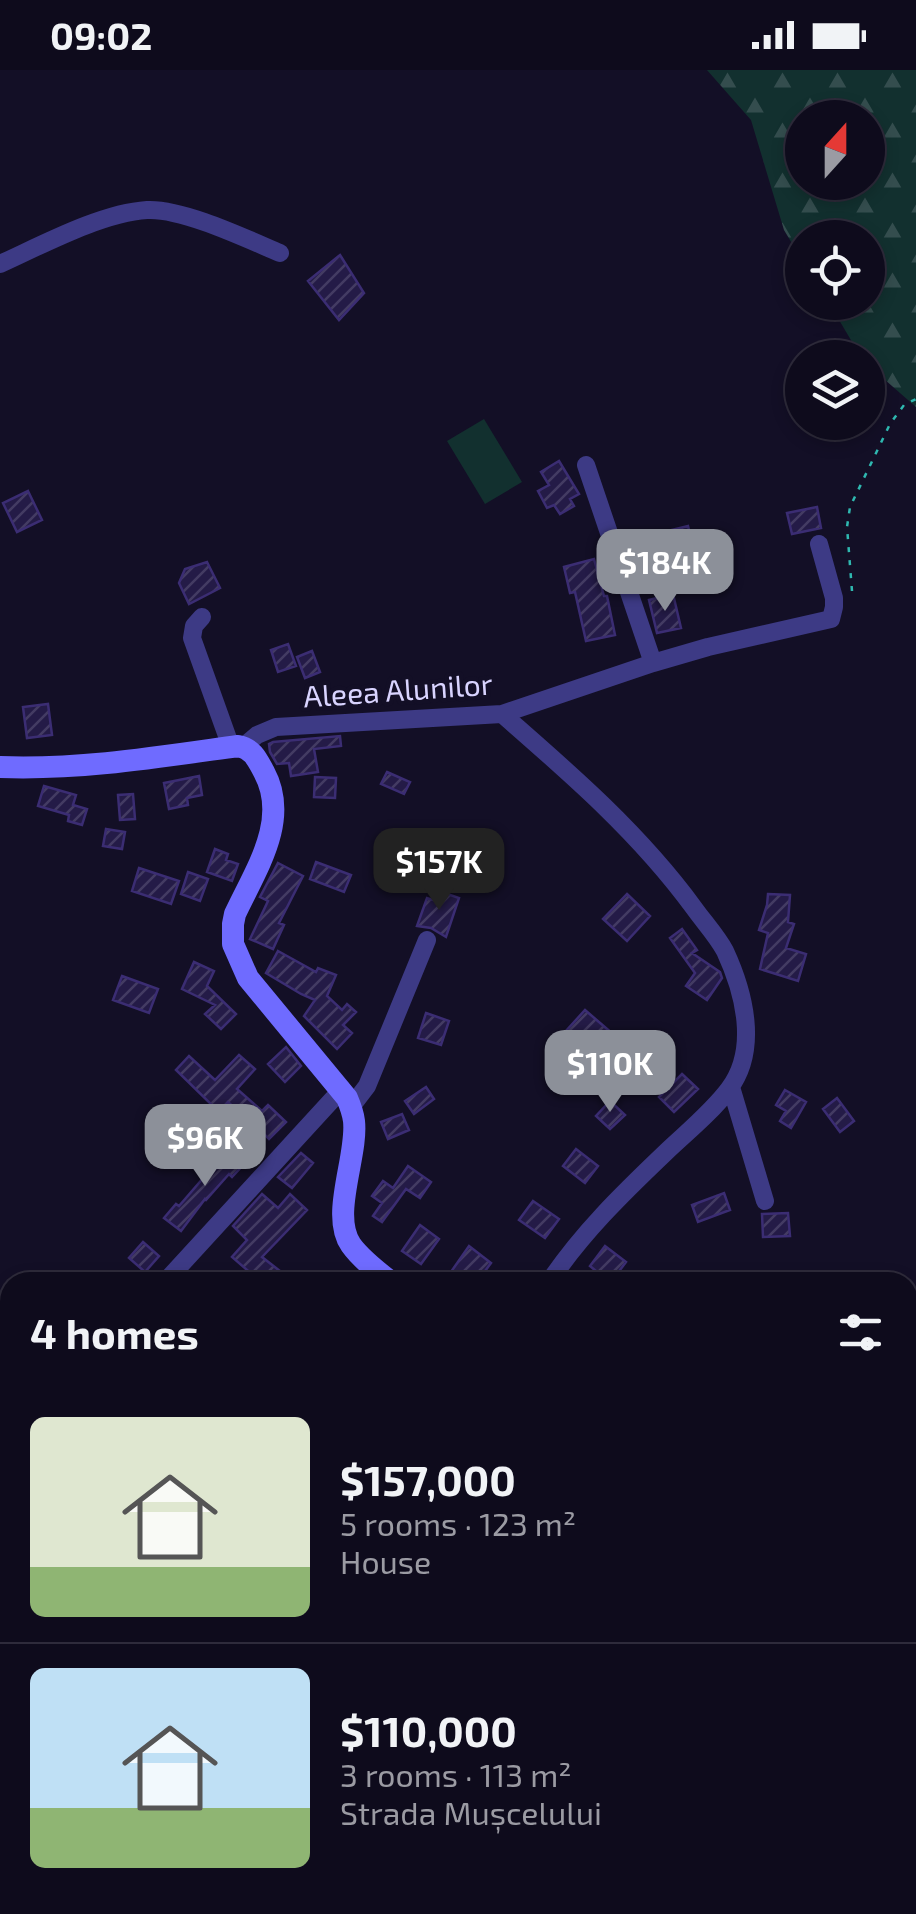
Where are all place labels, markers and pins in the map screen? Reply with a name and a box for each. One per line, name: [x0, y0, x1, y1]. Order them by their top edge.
pin: $184K: [595, 529, 735, 614]
pin: $157K: [369, 828, 509, 913]
pin: $110K: [540, 1030, 680, 1115]
pin: $96K: [146, 1104, 264, 1189]

